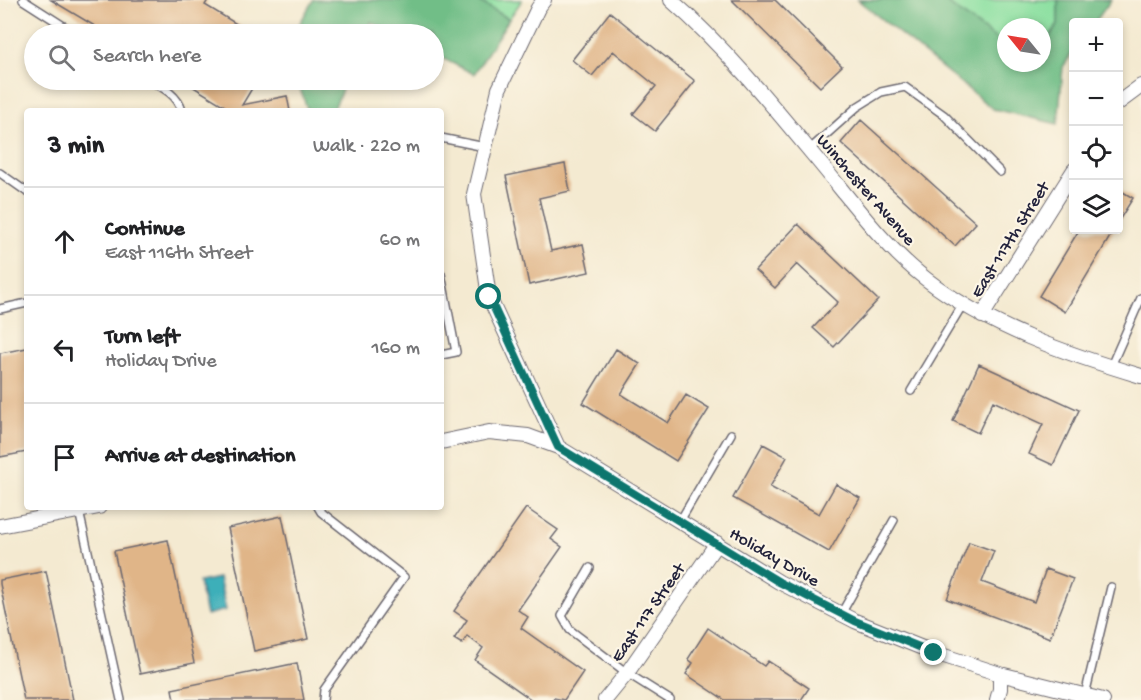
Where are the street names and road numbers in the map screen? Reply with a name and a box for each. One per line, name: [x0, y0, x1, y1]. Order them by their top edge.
street label: Winchester Avenue: [811, 131, 920, 251]
street label: East 117th Street: [967, 177, 1056, 302]
street label: Holiday Drive: [725, 524, 823, 593]
street label: East 117 Street: [607, 559, 692, 667]

